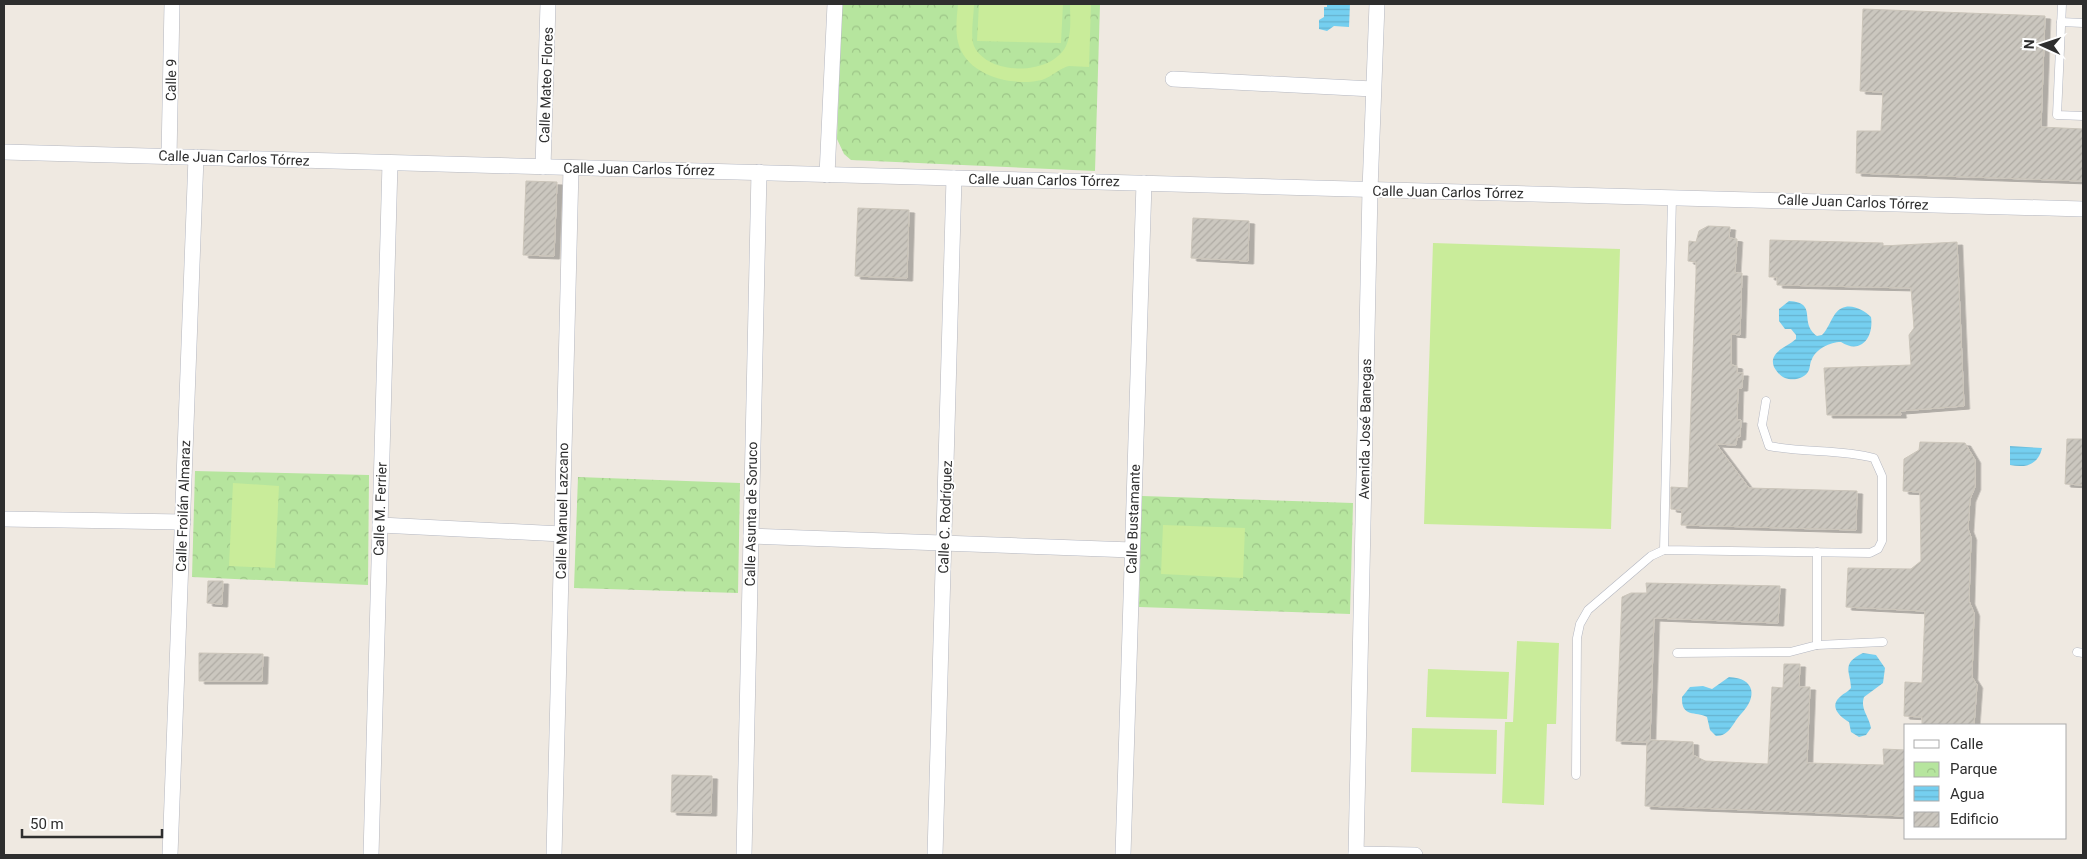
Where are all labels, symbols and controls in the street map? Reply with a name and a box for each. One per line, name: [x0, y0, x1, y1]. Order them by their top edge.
north arrow: [2017, 20, 2067, 70]
street label: Calle Mateo Flores: [536, 27, 556, 143]
text: N: [2021, 39, 2037, 50]
street label: Calle 9: [163, 59, 179, 101]
street label: Calle Juan Carlos Tórrez: [158, 147, 310, 169]
street label: Calle Juan Carlos Tórrez: [563, 160, 715, 178]
street label: Calle Juan Carlos Tórrez: [968, 171, 1120, 189]
street label: Calle Juan Carlos Tórrez: [1372, 183, 1524, 201]
street label: Calle Juan Carlos Tórrez: [1777, 191, 1929, 213]
street label: Avenida José Banegas: [1356, 358, 1374, 500]
street label: Calle Froilán Almaraz: [173, 440, 193, 572]
street label: Calle Asunta de Soruco: [742, 441, 760, 587]
street label: Calle Manuel Lazcano: [553, 443, 571, 579]
street label: Calle C. Rodríguez: [935, 460, 955, 574]
street label: Calle M. Ferrier: [370, 462, 390, 556]
street label: Calle Bustamante: [1123, 464, 1143, 574]
legend: [1904, 724, 2067, 839]
text: Calle: [1950, 735, 1983, 753]
text: Parque: [1950, 760, 1997, 778]
text: Agua: [1950, 785, 1985, 803]
scale bar: [22, 806, 162, 838]
text: Edificio: [1950, 810, 1999, 828]
text: 50 m: [30, 815, 64, 833]

